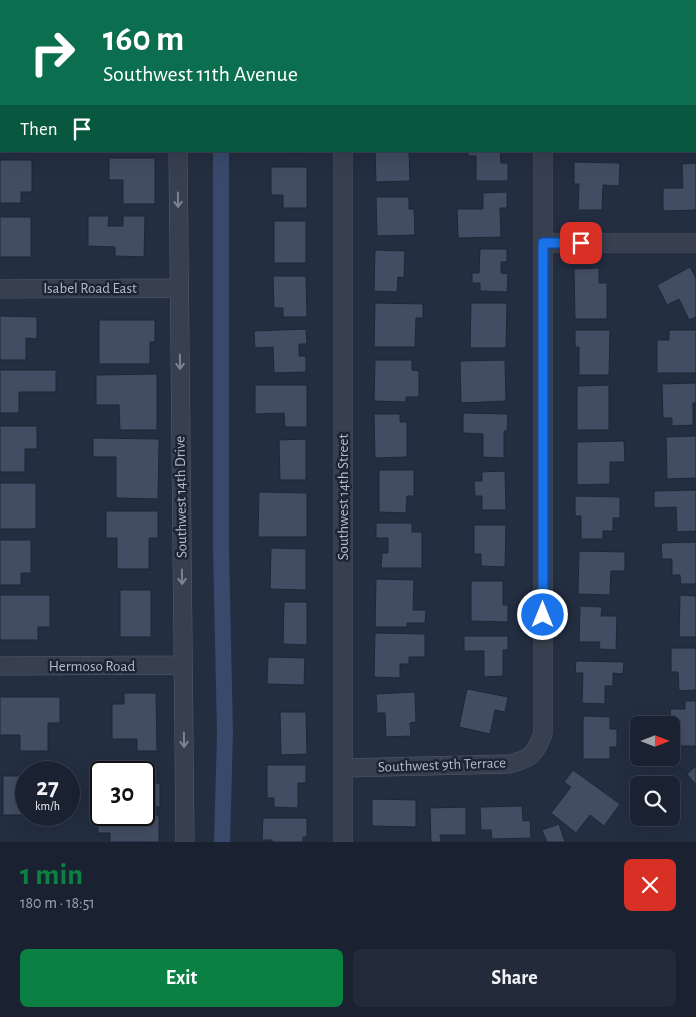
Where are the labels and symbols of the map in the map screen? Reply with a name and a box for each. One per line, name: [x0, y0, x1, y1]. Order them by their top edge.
one-way arrow: [173, 192, 183, 208]
pin: [560, 222, 602, 264]
street label: Isabel Road East: [43, 281, 137, 296]
one-way arrow: [175, 354, 185, 370]
street label: Southwest 14th Street: [336, 434, 351, 560]
street label: Southwest 14th Drive: [172, 436, 190, 558]
one-way arrow: [177, 569, 187, 585]
position arrow: [516, 588, 568, 640]
street label: Hermoso Road: [49, 659, 135, 674]
north arrow: [630, 716, 680, 766]
one-way arrow: [179, 732, 189, 748]
street label: Southwest 9th Terrace: [378, 755, 506, 775]
speed limit sign: 30: [90, 761, 155, 826]

